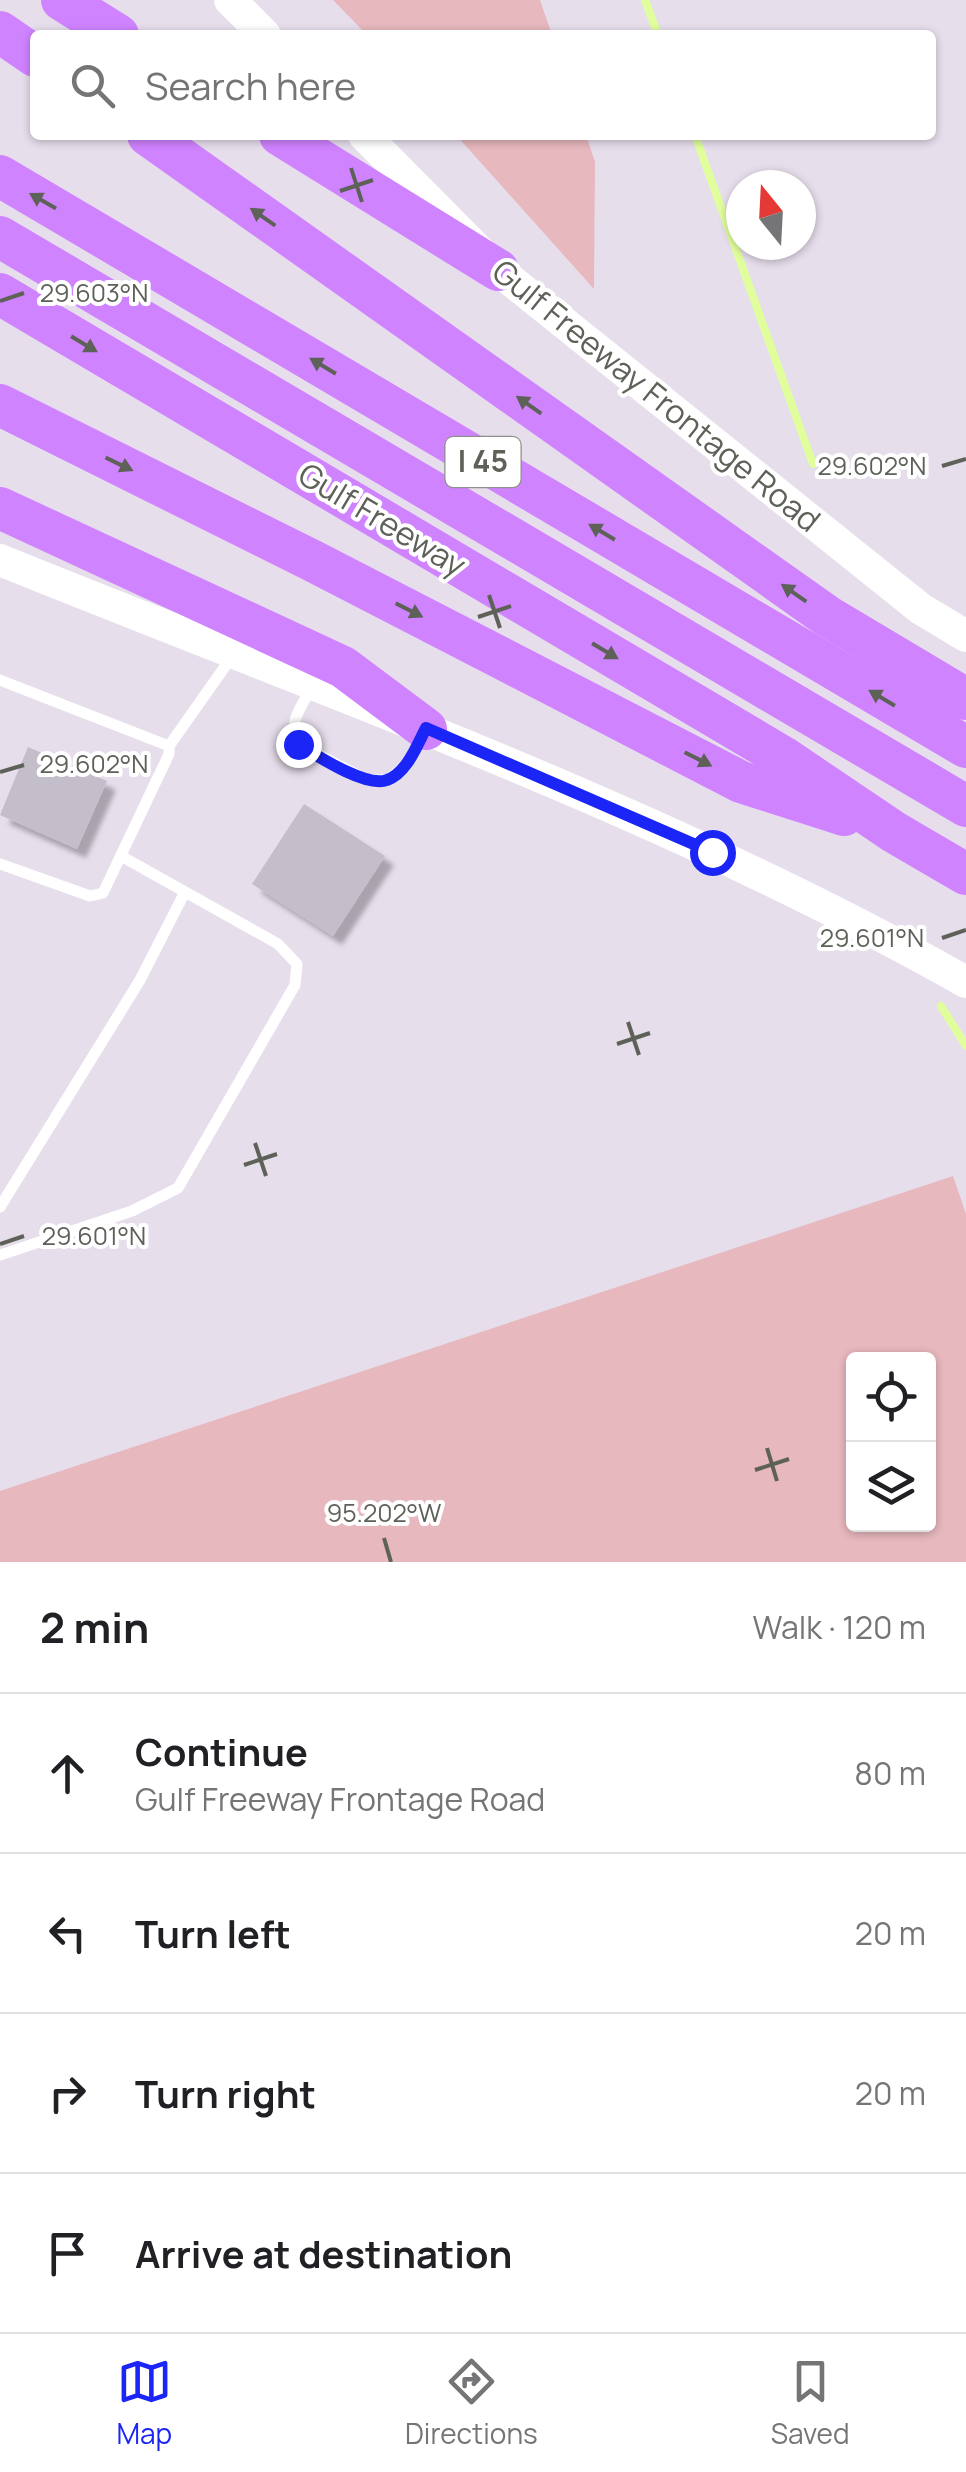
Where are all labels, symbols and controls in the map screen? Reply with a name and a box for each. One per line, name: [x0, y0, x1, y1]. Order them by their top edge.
search box: [30, 30, 936, 140]
icon: search: [65, 58, 120, 113]
text: Search here: [145, 59, 356, 111]
north arrow: [726, 170, 816, 260]
one-way arrow: [29, 193, 57, 210]
one-way arrow: [250, 208, 277, 227]
street label: Gulf Freeway Frontage Road: [483, 249, 830, 541]
text: 29.603°N: [40, 275, 148, 310]
one-way arrow: [70, 335, 98, 352]
one-way arrow: [309, 358, 337, 375]
one-way arrow: [515, 396, 542, 415]
road number: I 45: [446, 437, 520, 487]
text: 29.602°N: [818, 448, 926, 483]
street label: Gulf Freeway: [291, 452, 475, 587]
one-way arrow: [104, 455, 133, 472]
one-way arrow: [588, 524, 616, 541]
one-way arrow: [780, 584, 807, 603]
one-way arrow: [395, 601, 424, 618]
one-way arrow: [591, 642, 619, 660]
one-way arrow: [868, 689, 896, 707]
route end: [276, 722, 322, 768]
text: 29.602°N: [40, 746, 148, 781]
one-way arrow: [683, 750, 712, 767]
route start: [690, 830, 736, 876]
text: 29.601°N: [820, 920, 924, 955]
text: 29.601°N: [42, 1218, 146, 1253]
map controls: [846, 1352, 936, 1532]
button: locate: [846, 1352, 936, 1442]
button: layers: [846, 1442, 936, 1532]
text: 95.202°W: [327, 1495, 441, 1530]
text: 2 min: [40, 1598, 149, 1656]
text: Walk · 120 m: [753, 1605, 926, 1649]
text: Continue: [135, 1725, 308, 1777]
icon: ahead: [40, 1746, 95, 1801]
text: 80 m: [854, 1751, 926, 1795]
text: Gulf Freeway Frontage Road: [135, 1777, 545, 1821]
icon: left: [40, 1906, 95, 1961]
text: Turn left: [135, 1907, 291, 1959]
text: 20 m: [855, 1911, 926, 1955]
icon: right: [40, 2066, 95, 2121]
text: Turn right: [135, 2067, 316, 2119]
text: 20 m: [855, 2071, 926, 2115]
icon: arrive: [40, 2226, 95, 2281]
text: Arrive at destination: [135, 2227, 512, 2279]
tab: Map: [116, 2354, 172, 2452]
tab: Directions: [405, 2354, 538, 2452]
tab: Saved: [771, 2354, 850, 2452]

